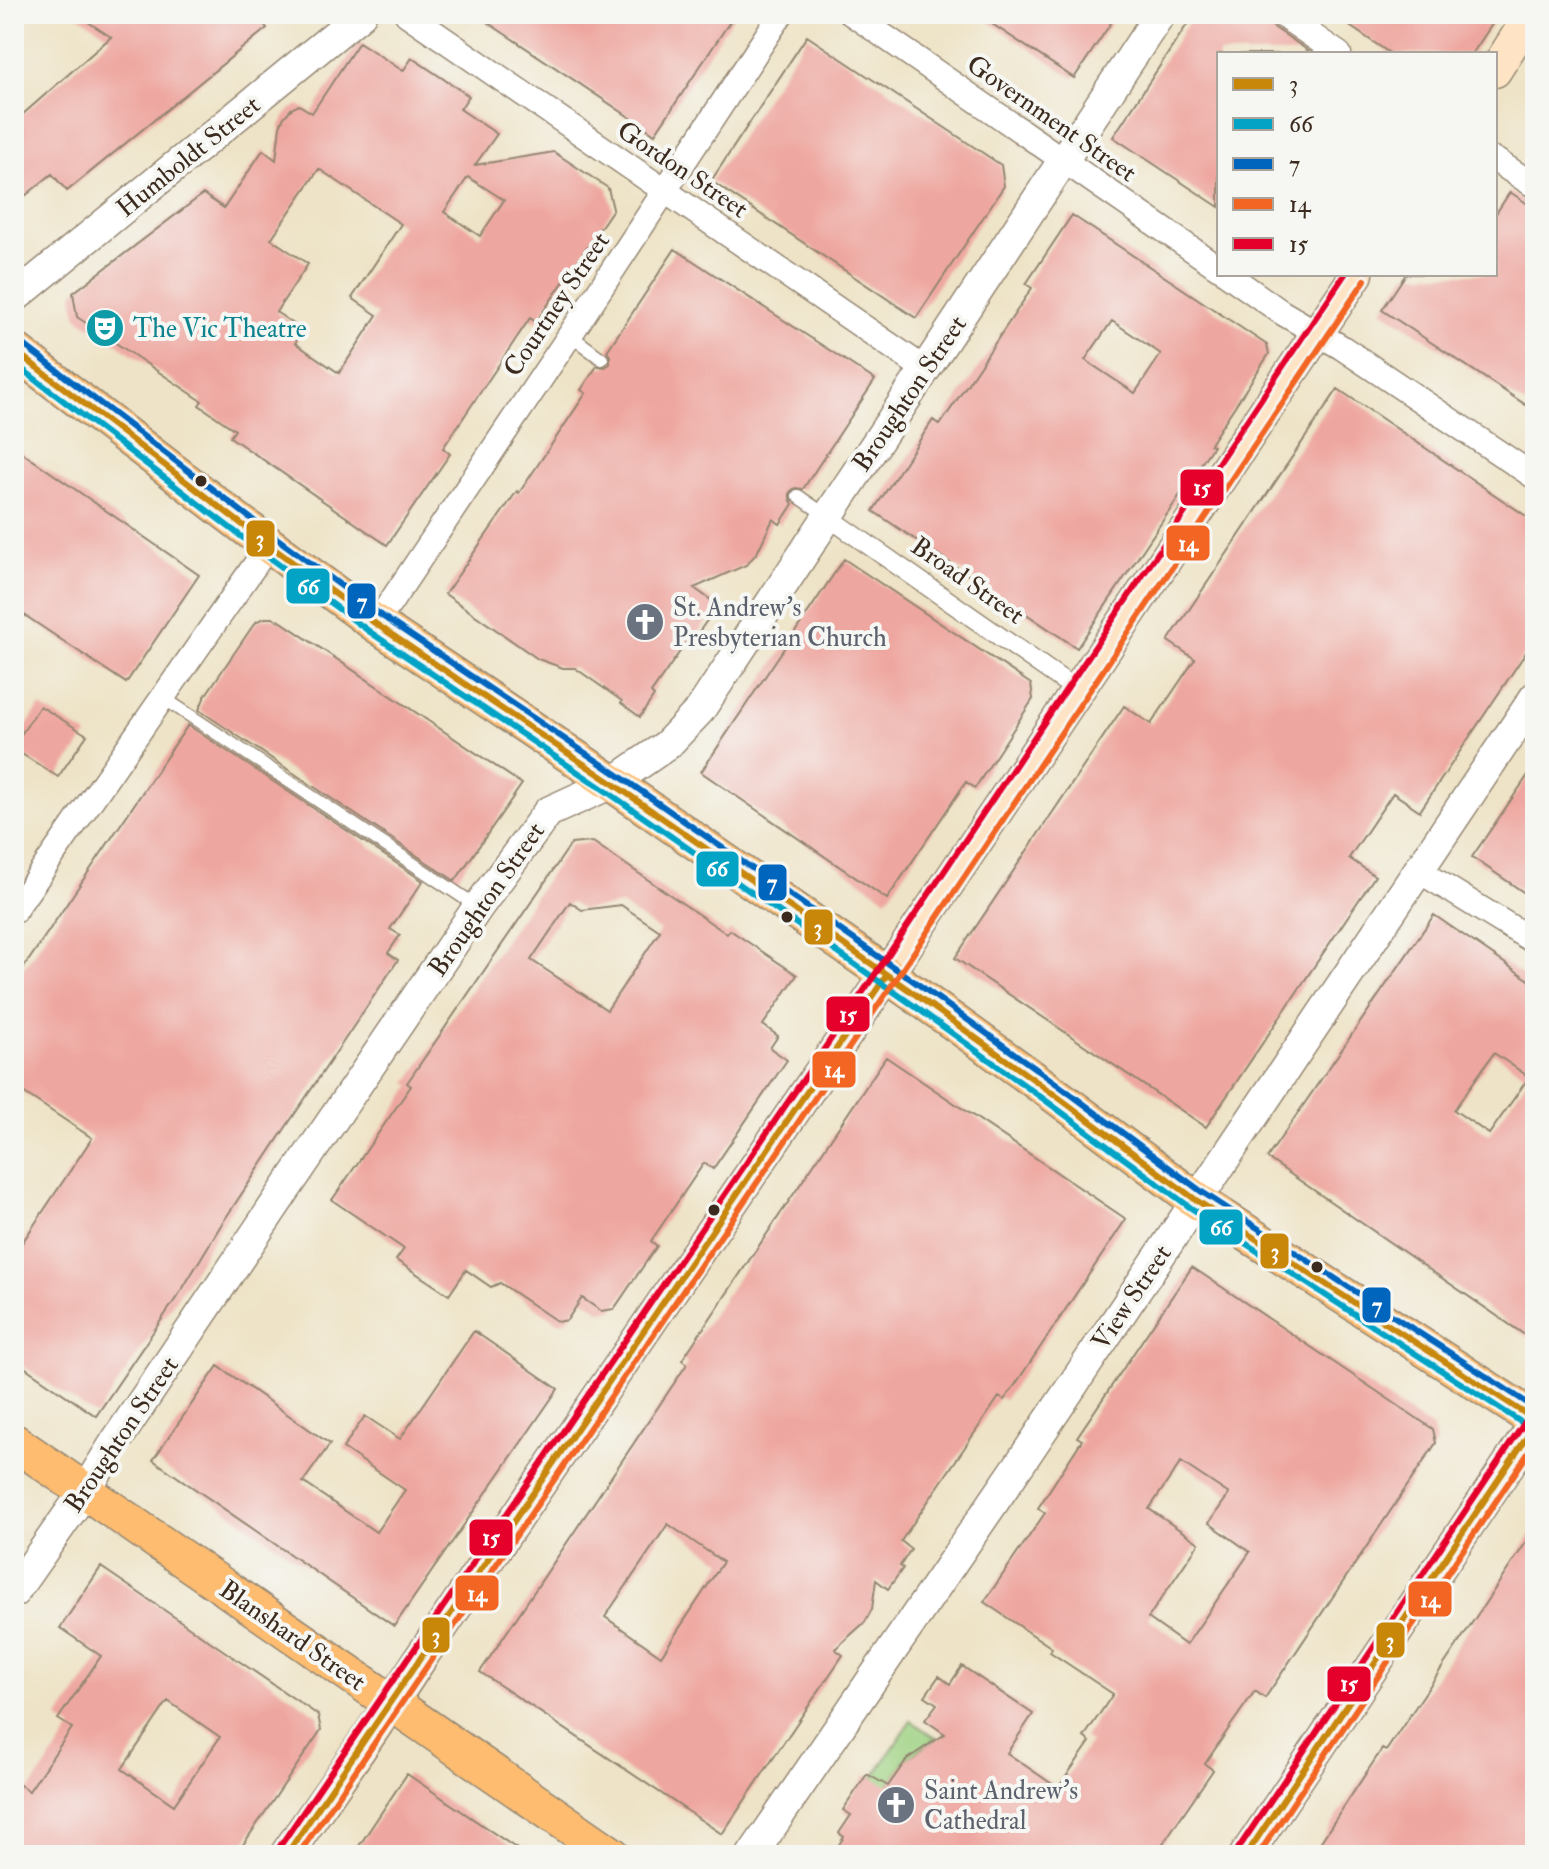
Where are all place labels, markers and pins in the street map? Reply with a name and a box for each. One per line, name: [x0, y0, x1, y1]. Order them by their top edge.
theatre icon: The Vic Theatre: [84, 307, 126, 349]
place label: The Vic Theatre: [133, 313, 307, 345]
unlabelled marker: [193, 473, 209, 489]
place label: St. Andrew's Presbyterian Church: [673, 592, 887, 654]
church icon: St. Andrew's Presbyterian Church: [624, 601, 666, 643]
unlabelled marker: [779, 909, 795, 925]
unlabelled marker: [706, 1202, 722, 1218]
unlabelled marker: [1309, 1259, 1325, 1275]
place label: Saint Andrew's Cathedral: [924, 1775, 1078, 1837]
church icon: Saint Andrew's Cathedral: [875, 1784, 917, 1826]

